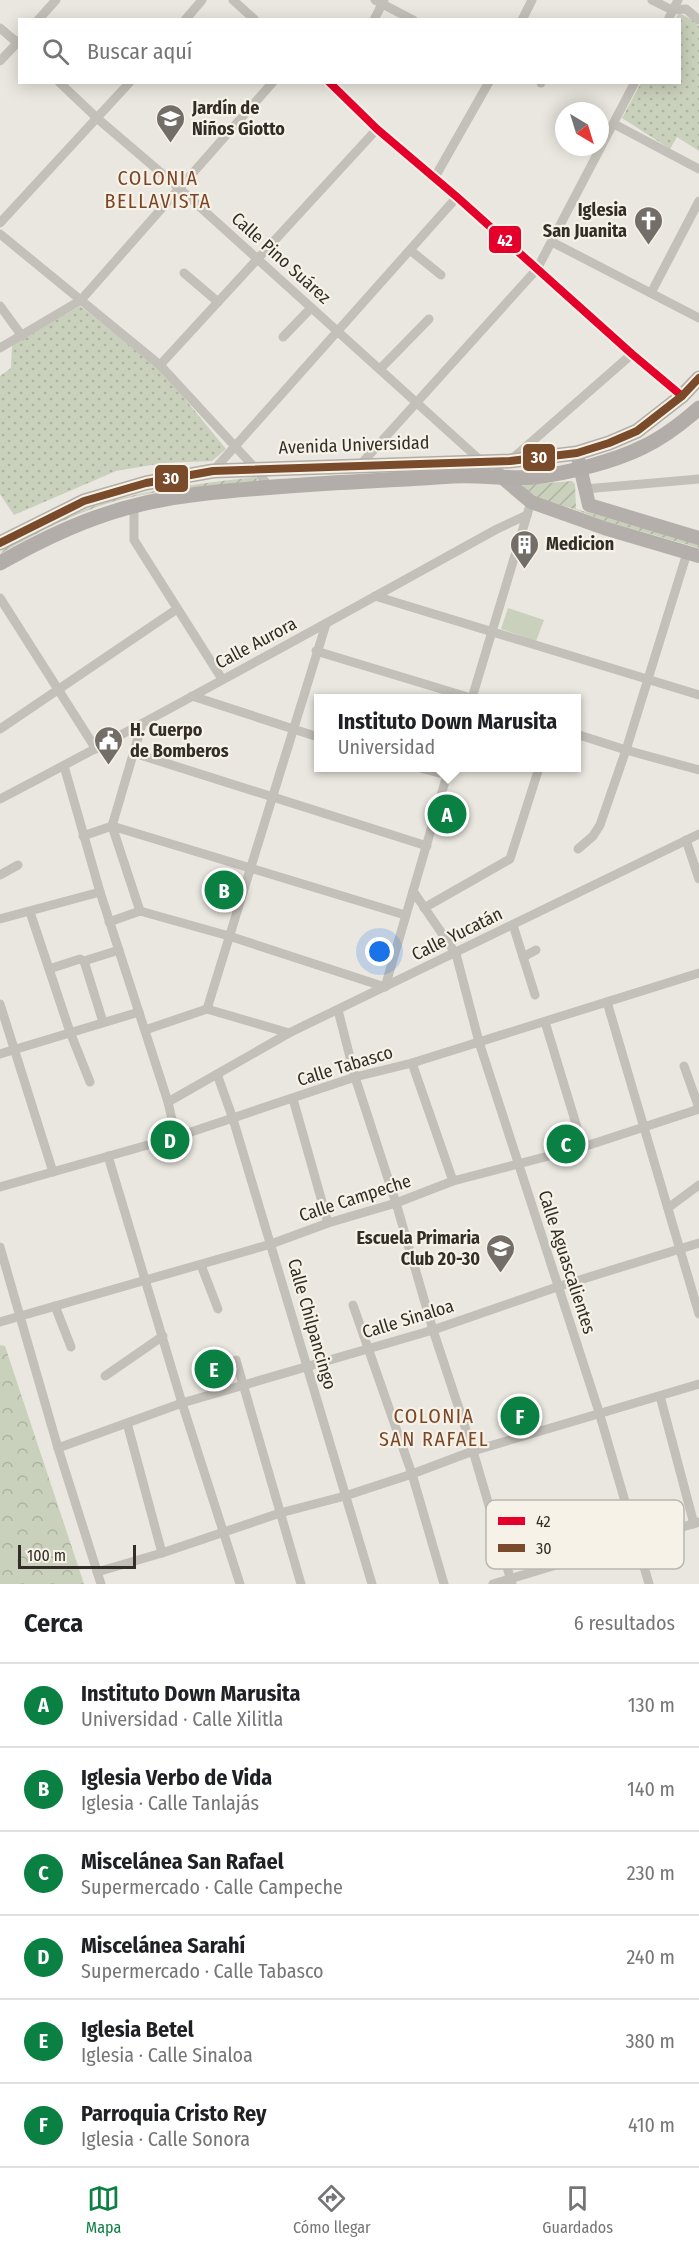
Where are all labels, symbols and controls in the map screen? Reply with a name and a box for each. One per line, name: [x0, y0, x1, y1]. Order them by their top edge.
search box: [18, 18, 681, 84]
icon: search: [39, 35, 72, 68]
text: Buscar aquí: [87, 38, 192, 65]
place label: Jardín de Niños Giotto: [191, 97, 285, 140]
school or university icon: Jardín de Niños Giotto: [155, 102, 187, 144]
north arrow: [555, 102, 609, 156]
district label: COLONIA BELLAVISTA: [105, 166, 211, 213]
place label: Iglesia San Juanita: [543, 199, 627, 242]
church icon: Iglesia San Juanita: [632, 204, 664, 246]
street label: Calle Pino Suárez: [227, 208, 335, 308]
line badge: 42: [488, 225, 522, 254]
text: 42: [497, 231, 513, 250]
street label: Avenida Universidad: [278, 431, 430, 459]
line badge: 30: [522, 443, 556, 472]
text: 30: [530, 448, 547, 467]
line badge: 30: [154, 464, 189, 493]
text: 30: [162, 469, 179, 488]
building icon: Medicion: [509, 528, 541, 570]
place label: Medicion: [546, 533, 614, 555]
street label: Calle Aurora: [212, 612, 301, 674]
popup: [314, 694, 581, 772]
text: Instituto Down Marusita: [338, 708, 557, 735]
place label: H. Cuerpo de Bomberos: [130, 719, 229, 762]
public building icon: H. Cuerpo de Bomberos: [93, 724, 125, 766]
text: Universidad: [338, 735, 435, 759]
pin: A: [428, 792, 466, 836]
pin: B: [204, 868, 244, 912]
street label: Calle Yucatán: [408, 903, 506, 965]
your location: [365, 937, 394, 966]
street label: Calle Tabasco: [294, 1041, 396, 1091]
pin: D: [150, 1118, 190, 1162]
pin: C: [546, 1122, 586, 1166]
street label: Calle Campeche: [296, 1170, 414, 1226]
street label: Calle Aguascalientes: [533, 1187, 601, 1337]
place label: Escuela Primaria Club 20-30: [356, 1227, 480, 1270]
school or university icon: Escuela Primaria Club 20-30: [485, 1232, 517, 1274]
street label: Calle Chilpancingo: [283, 1256, 341, 1392]
street label: Calle Sinaloa: [360, 1295, 457, 1343]
pin: E: [194, 1346, 234, 1392]
pin: F: [500, 1394, 540, 1438]
district label: COLONIA SAN RAFAEL: [379, 1404, 489, 1451]
legend: [486, 1500, 684, 1569]
text: 42: [536, 1512, 551, 1531]
text: 30: [536, 1539, 552, 1558]
scale bar: [18, 1542, 136, 1570]
text: 100 m: [27, 1546, 66, 1565]
text: Cerca: [24, 1608, 83, 1639]
text: 6 resultados: [574, 1611, 675, 1635]
text: Instituto Down Marusita: [81, 1680, 300, 1707]
text: A: [38, 1693, 49, 1717]
text: 130 m: [628, 1693, 675, 1717]
text: Universidad · Calle Xilitla: [81, 1707, 283, 1731]
text: Iglesia Verbo de Vida: [81, 1764, 272, 1791]
text: B: [38, 1777, 49, 1801]
text: 140 m: [627, 1777, 675, 1801]
text: Iglesia · Calle Tanlajás: [81, 1791, 259, 1815]
text: Miscelánea San Rafael: [81, 1848, 284, 1875]
text: C: [38, 1861, 49, 1885]
text: 230 m: [627, 1861, 675, 1885]
text: Supermercado · Calle Campeche: [81, 1875, 343, 1899]
text: Miscelánea Sarahí: [81, 1932, 245, 1959]
text: D: [38, 1945, 49, 1969]
text: 240 m: [626, 1945, 675, 1969]
text: Supermercado · Calle Tabasco: [81, 1959, 324, 1983]
text: Iglesia Betel: [81, 2016, 194, 2043]
text: E: [39, 2029, 48, 2053]
text: 380 m: [625, 2029, 675, 2053]
text: Iglesia · Calle Sinaloa: [81, 2043, 253, 2067]
text: Parroquia Cristo Rey: [81, 2100, 267, 2127]
text: F: [39, 2113, 48, 2137]
text: 410 m: [628, 2113, 675, 2137]
text: Iglesia · Calle Sonora: [81, 2127, 250, 2151]
tab: Mapa: [86, 2182, 121, 2237]
tab: Cómo llegar: [293, 2182, 371, 2237]
tab: Guardados: [542, 2182, 613, 2237]

